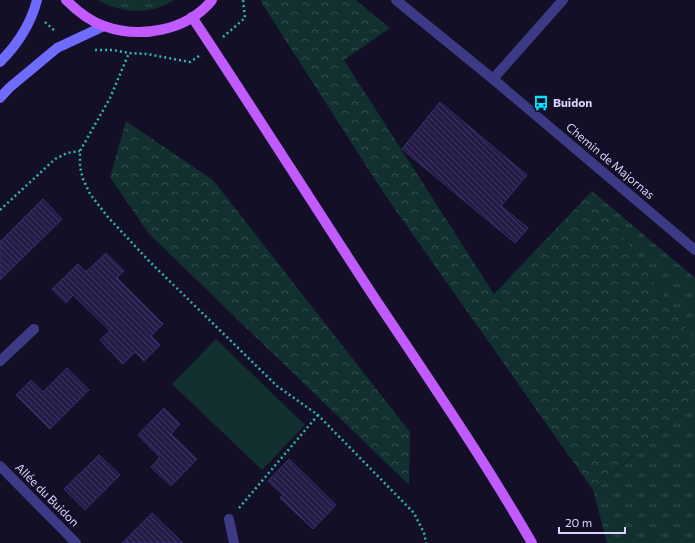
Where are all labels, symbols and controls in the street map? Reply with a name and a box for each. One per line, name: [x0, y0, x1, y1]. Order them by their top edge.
bus stop icon: Buidon: [532, 94, 550, 112]
place label: Buidon: [553, 95, 592, 109]
street label: Chemin de Majornas: [564, 119, 658, 201]
street label: Allée du Buidon: [13, 460, 82, 529]
scale bar: [559, 509, 625, 535]
text: 20 m: [565, 515, 592, 529]

